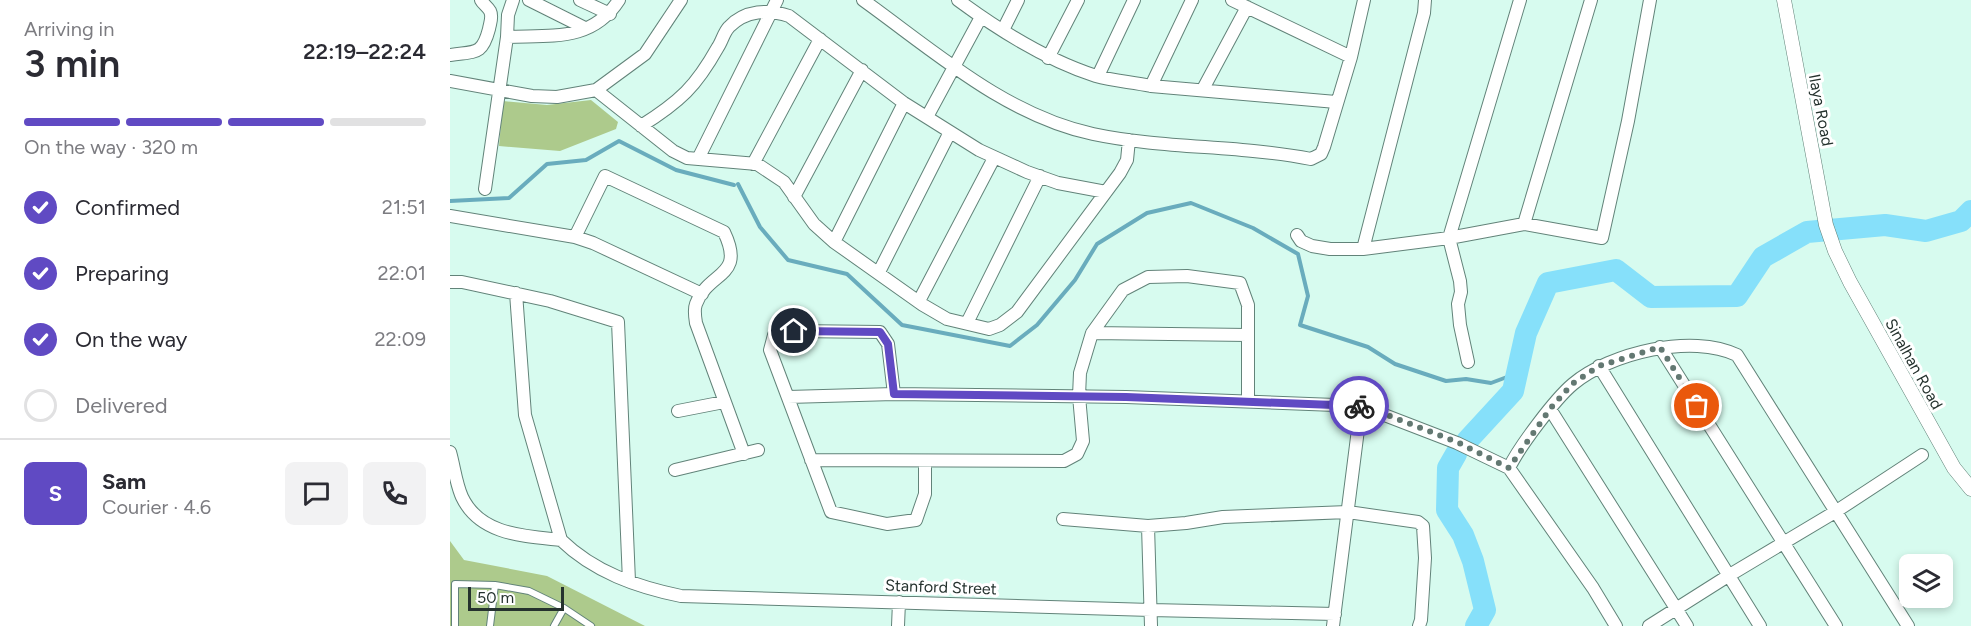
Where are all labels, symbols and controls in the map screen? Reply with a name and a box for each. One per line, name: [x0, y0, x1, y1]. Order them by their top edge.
text: Arriving in: [24, 17, 114, 41]
text: 22:19–22:24: [303, 38, 426, 65]
text: 3 min: [24, 40, 120, 87]
street label: Ilaya Road: [1805, 72, 1837, 148]
text: On the way · 320 m: [24, 135, 198, 159]
icon: check: [24, 191, 57, 224]
text: Confirmed: [75, 194, 180, 221]
text: 21:51: [382, 195, 426, 219]
icon: check: [24, 257, 57, 290]
text: Preparing: [75, 260, 169, 287]
text: 22:01: [378, 261, 426, 285]
pin: [768, 305, 819, 356]
icon: home: [777, 314, 810, 347]
street label: Sinalhan Road: [1881, 315, 1947, 413]
icon: check: [24, 323, 57, 356]
text: On the way: [75, 326, 187, 353]
text: 22:09: [374, 327, 426, 351]
courier: [1329, 376, 1389, 436]
pin: [1671, 380, 1722, 431]
icon: bag: [1680, 389, 1713, 422]
icon: bike: [1343, 390, 1376, 423]
text: Delivered: [75, 392, 168, 419]
button: chat: [285, 462, 348, 525]
button: phone: [363, 462, 426, 525]
text: Sam: [102, 468, 146, 495]
text: S: [49, 480, 62, 507]
text: Courier · 4.6: [102, 495, 211, 519]
map controls: [1899, 554, 1953, 608]
button: layers: [1899, 554, 1953, 608]
street label: Stanford Street: [885, 576, 997, 598]
scale bar: [468, 584, 564, 612]
text: 50 m: [477, 588, 514, 607]

